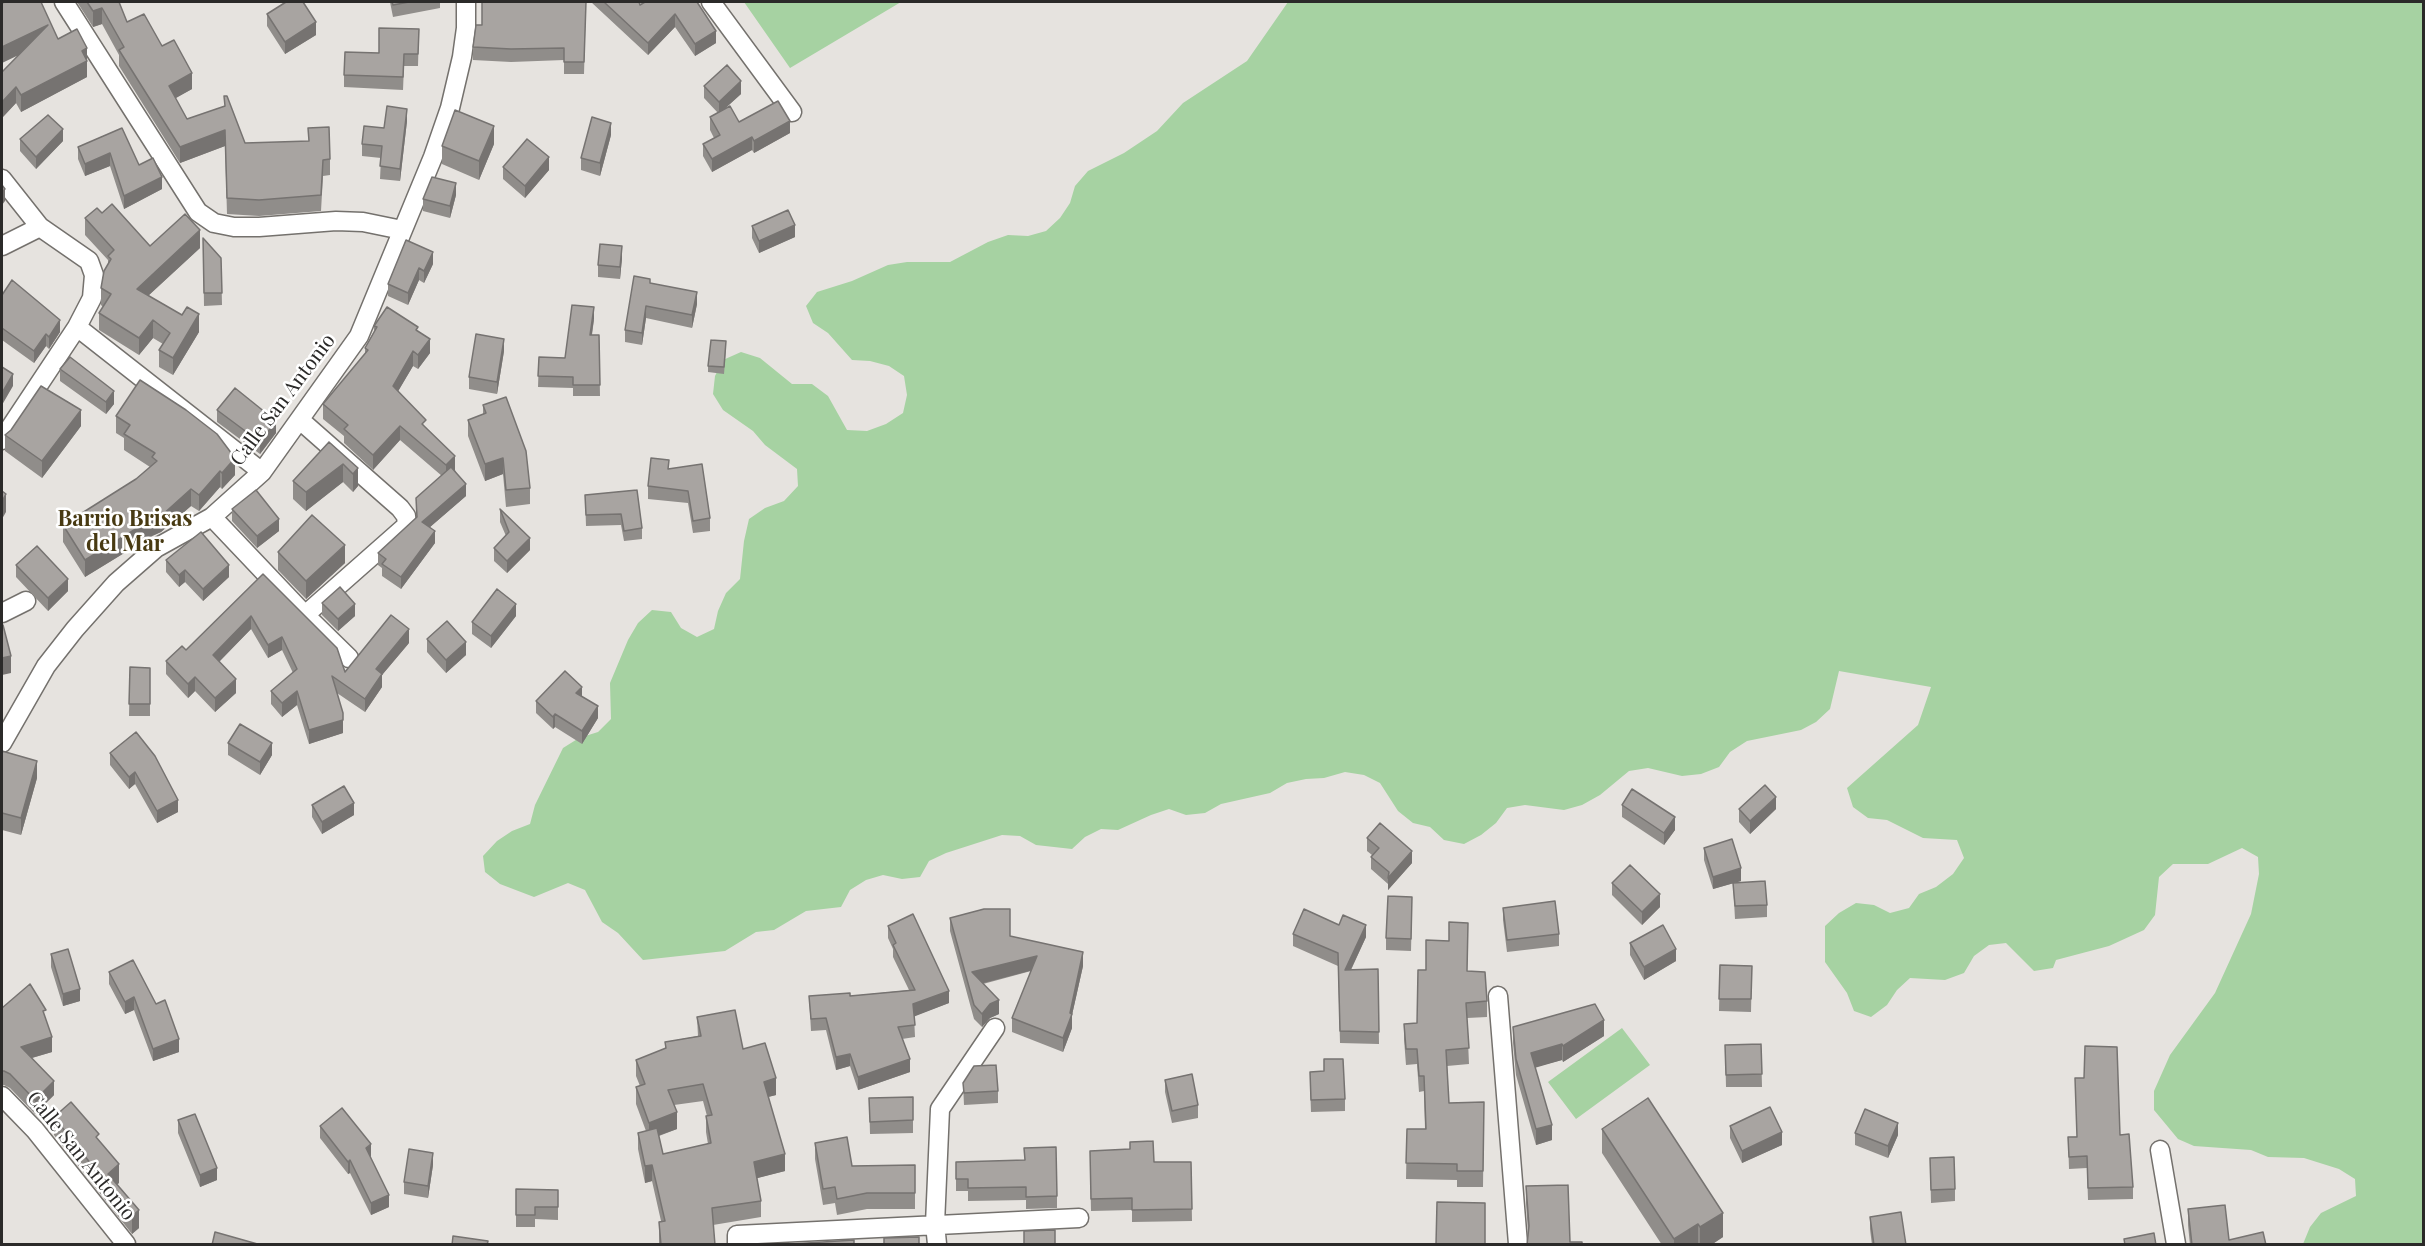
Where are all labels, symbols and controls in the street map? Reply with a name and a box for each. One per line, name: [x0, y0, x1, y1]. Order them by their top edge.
street label: Calle San Antonio: [226, 329, 340, 471]
district label: Barrio Brisas del Mar: [58, 506, 192, 558]
street label: Calle San Antonio: [22, 1087, 140, 1225]

